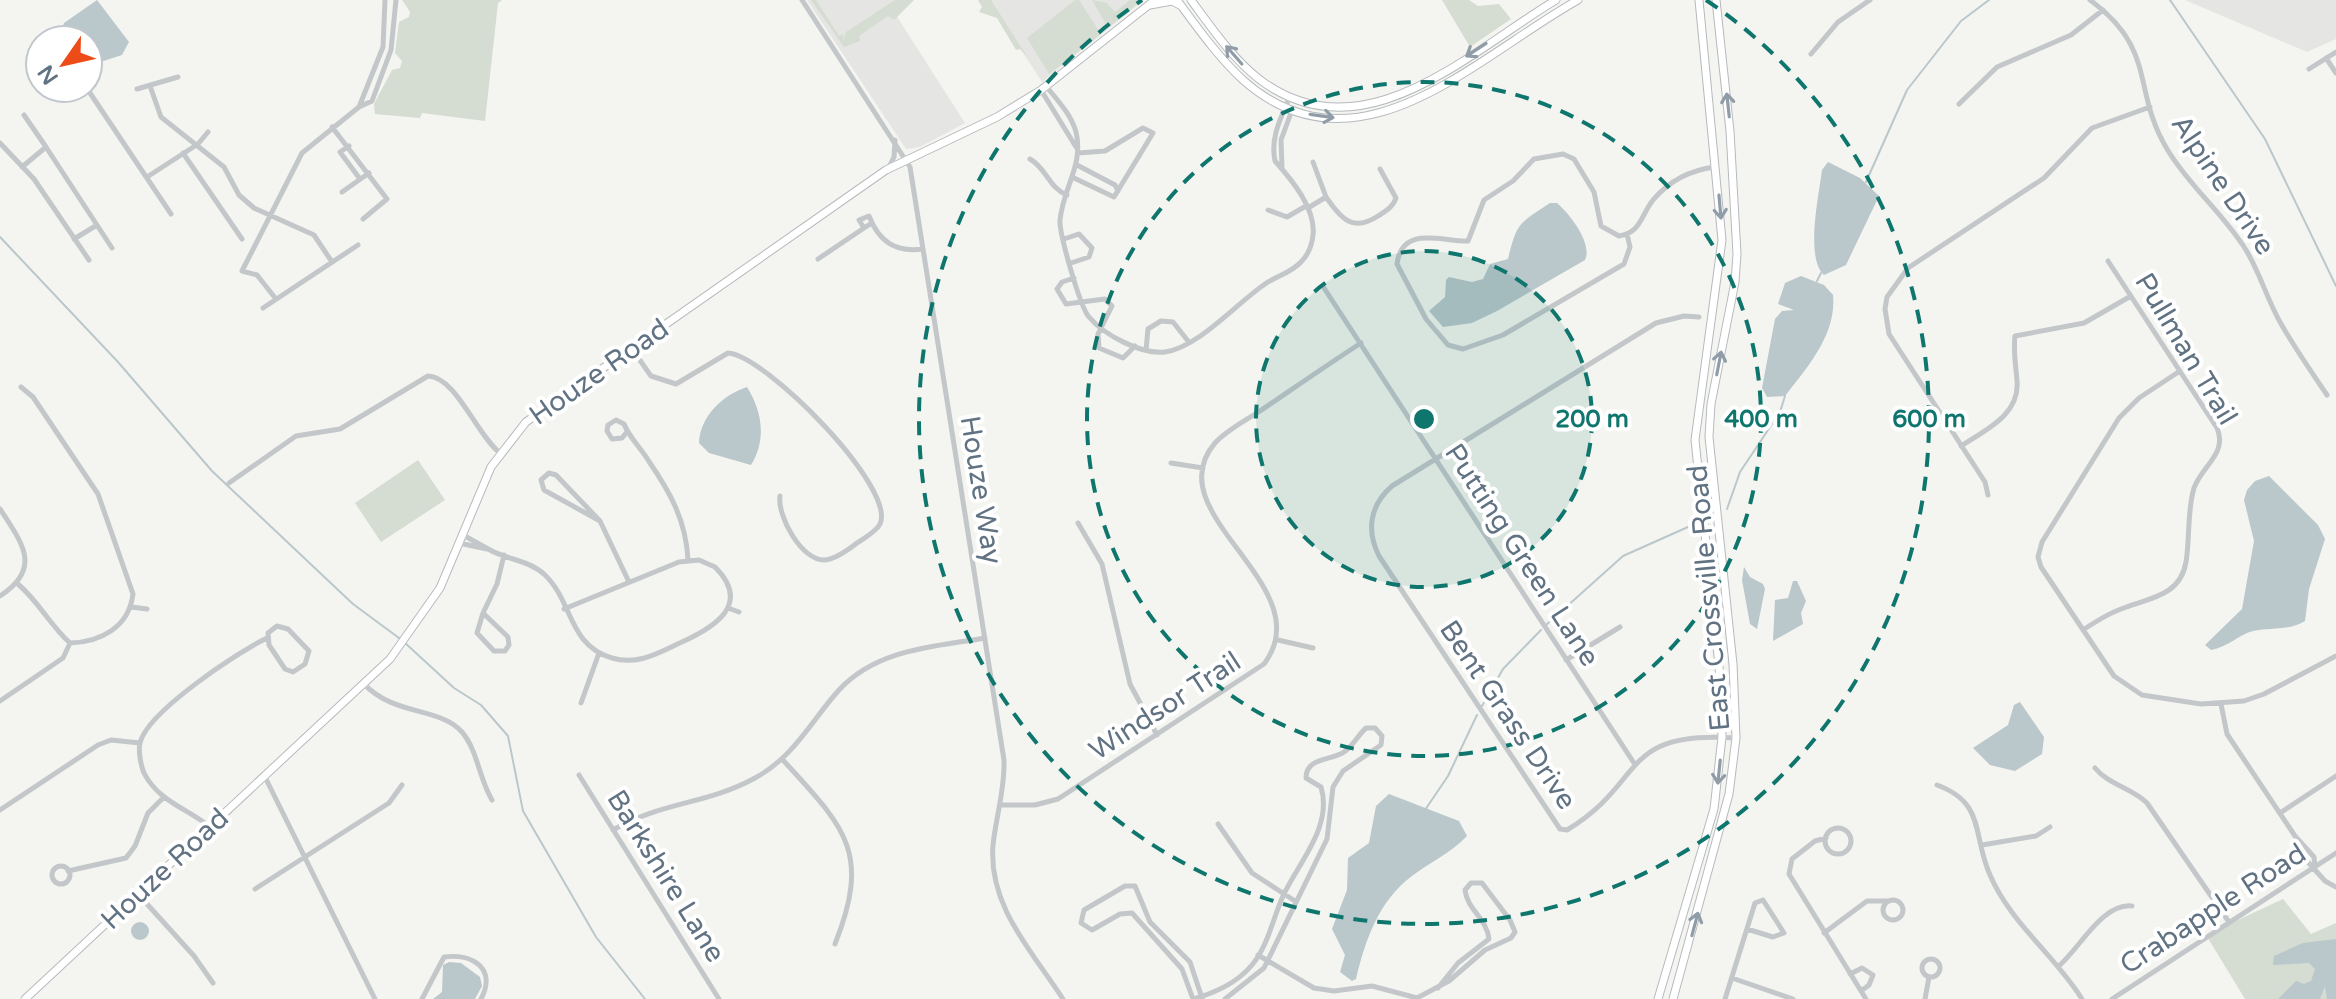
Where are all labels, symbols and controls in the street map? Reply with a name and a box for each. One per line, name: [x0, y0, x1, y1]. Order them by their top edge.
north arrow: [24, 24, 104, 104]
one-way arrow: [1466, 42, 1488, 58]
one-way arrow: [1225, 45, 1243, 65]
text: N: [33, 60, 64, 89]
one-way arrow: [1720, 92, 1735, 119]
one-way arrow: [1309, 109, 1335, 124]
street label: Alpine Drive: [2164, 109, 2282, 261]
one-way arrow: [1713, 194, 1728, 220]
street label: Pullman Trail: [2127, 267, 2245, 431]
street label: Houze Road: [523, 312, 675, 432]
one-way arrow: [1712, 351, 1727, 377]
centre of rings: [1410, 405, 1438, 433]
text: 200 m: [1555, 405, 1629, 434]
text: 400 m: [1724, 405, 1798, 434]
text: 600 m: [1892, 405, 1966, 434]
street label: Houze Way: [953, 413, 1009, 567]
street label: Putting Green Lane: [1437, 437, 1607, 673]
street label: East Crossville Road: [1680, 463, 1738, 733]
street label: Bent Grass Drive: [1432, 614, 1584, 816]
street label: Windsor Trail: [1083, 644, 1247, 768]
one-way arrow: [1711, 758, 1726, 785]
street label: Barkshire Lane: [599, 784, 733, 968]
street label: Houze Road: [94, 801, 236, 937]
street label: Crabapple Road: [2114, 836, 2312, 982]
one-way arrow: [1688, 912, 1703, 938]

